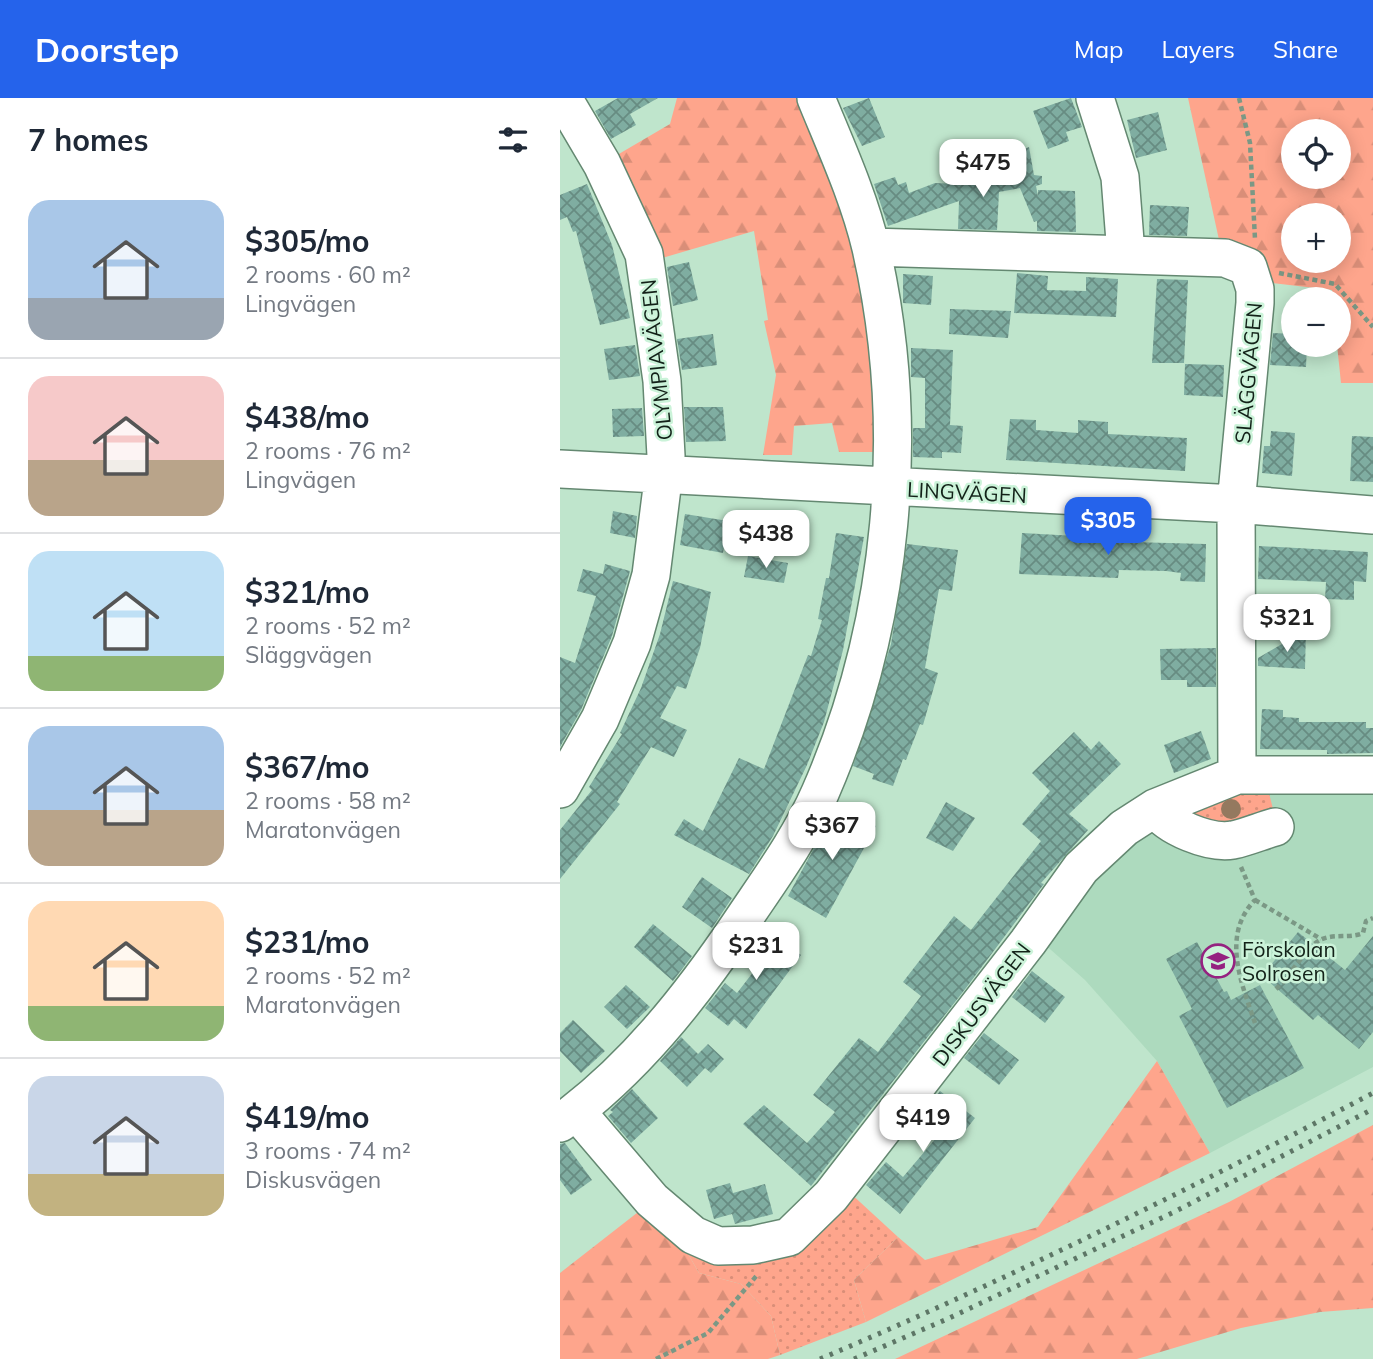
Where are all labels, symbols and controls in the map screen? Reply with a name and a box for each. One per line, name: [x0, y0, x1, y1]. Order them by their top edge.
text: Doorstep: [35, 29, 179, 70]
text: Map: [1074, 34, 1123, 64]
text: Layers: [1161, 34, 1235, 64]
text: Share: [1273, 34, 1338, 64]
map controls: [1281, 119, 1351, 357]
button: locate: [1281, 119, 1351, 189]
text: 7 homes: [28, 121, 149, 159]
icon: filters: [494, 121, 532, 159]
pin: $475: [942, 140, 1024, 199]
text: $475: [955, 147, 1011, 176]
button: +: [1281, 203, 1351, 273]
text: $305/mo: [245, 222, 369, 260]
icon: home: [84, 228, 168, 312]
text: 2 rooms · 60 m²: [245, 260, 411, 289]
street label: OLYMPIAVÄGEN: [635, 278, 677, 442]
button: −: [1281, 287, 1351, 357]
text: Lingvägen: [245, 289, 356, 318]
street label: SLÄGGVÄGEN: [1229, 301, 1267, 445]
text: $438/mo: [245, 398, 369, 436]
icon: home: [84, 404, 168, 488]
text: 2 rooms · 76 m²: [245, 436, 411, 465]
text: Lingvägen: [245, 465, 356, 494]
street label: LINGVÄGEN: [907, 476, 1027, 508]
pin: $305: [1067, 498, 1149, 557]
text: $305: [1080, 505, 1136, 534]
pin: $438: [725, 510, 807, 570]
text: $438: [738, 518, 794, 547]
text: $321/mo: [245, 573, 369, 611]
icon: home: [84, 579, 168, 663]
pin: $321: [1246, 594, 1328, 654]
text: $321: [1259, 602, 1315, 631]
text: 2 rooms · 52 m²: [245, 611, 411, 640]
text: Släggvägen: [245, 640, 372, 669]
text: $367/mo: [245, 748, 369, 786]
icon: home: [84, 754, 168, 838]
text: 2 rooms · 58 m²: [245, 786, 411, 815]
pin: $367: [791, 802, 873, 862]
text: $367: [804, 810, 860, 839]
text: Maratonvägen: [245, 815, 401, 844]
pin: $231: [715, 922, 797, 982]
text: $231/mo: [245, 923, 369, 961]
icon: home: [84, 929, 168, 1013]
text: $231: [728, 930, 784, 959]
place label: Förskolan Solrosen: [1242, 936, 1336, 986]
street label: DISKUSVÄGEN: [926, 937, 1036, 1071]
school or university icon: Förskolan Solrosen: [1199, 942, 1237, 980]
text: 2 rooms · 52 m²: [245, 961, 411, 990]
text: Maratonvägen: [245, 990, 401, 1019]
pin: $419: [882, 1094, 964, 1154]
text: $419/mo: [245, 1098, 369, 1136]
text: $419: [895, 1102, 951, 1131]
icon: home: [84, 1104, 168, 1188]
text: 3 rooms · 74 m²: [245, 1136, 411, 1165]
text: Diskusvägen: [245, 1165, 381, 1194]

